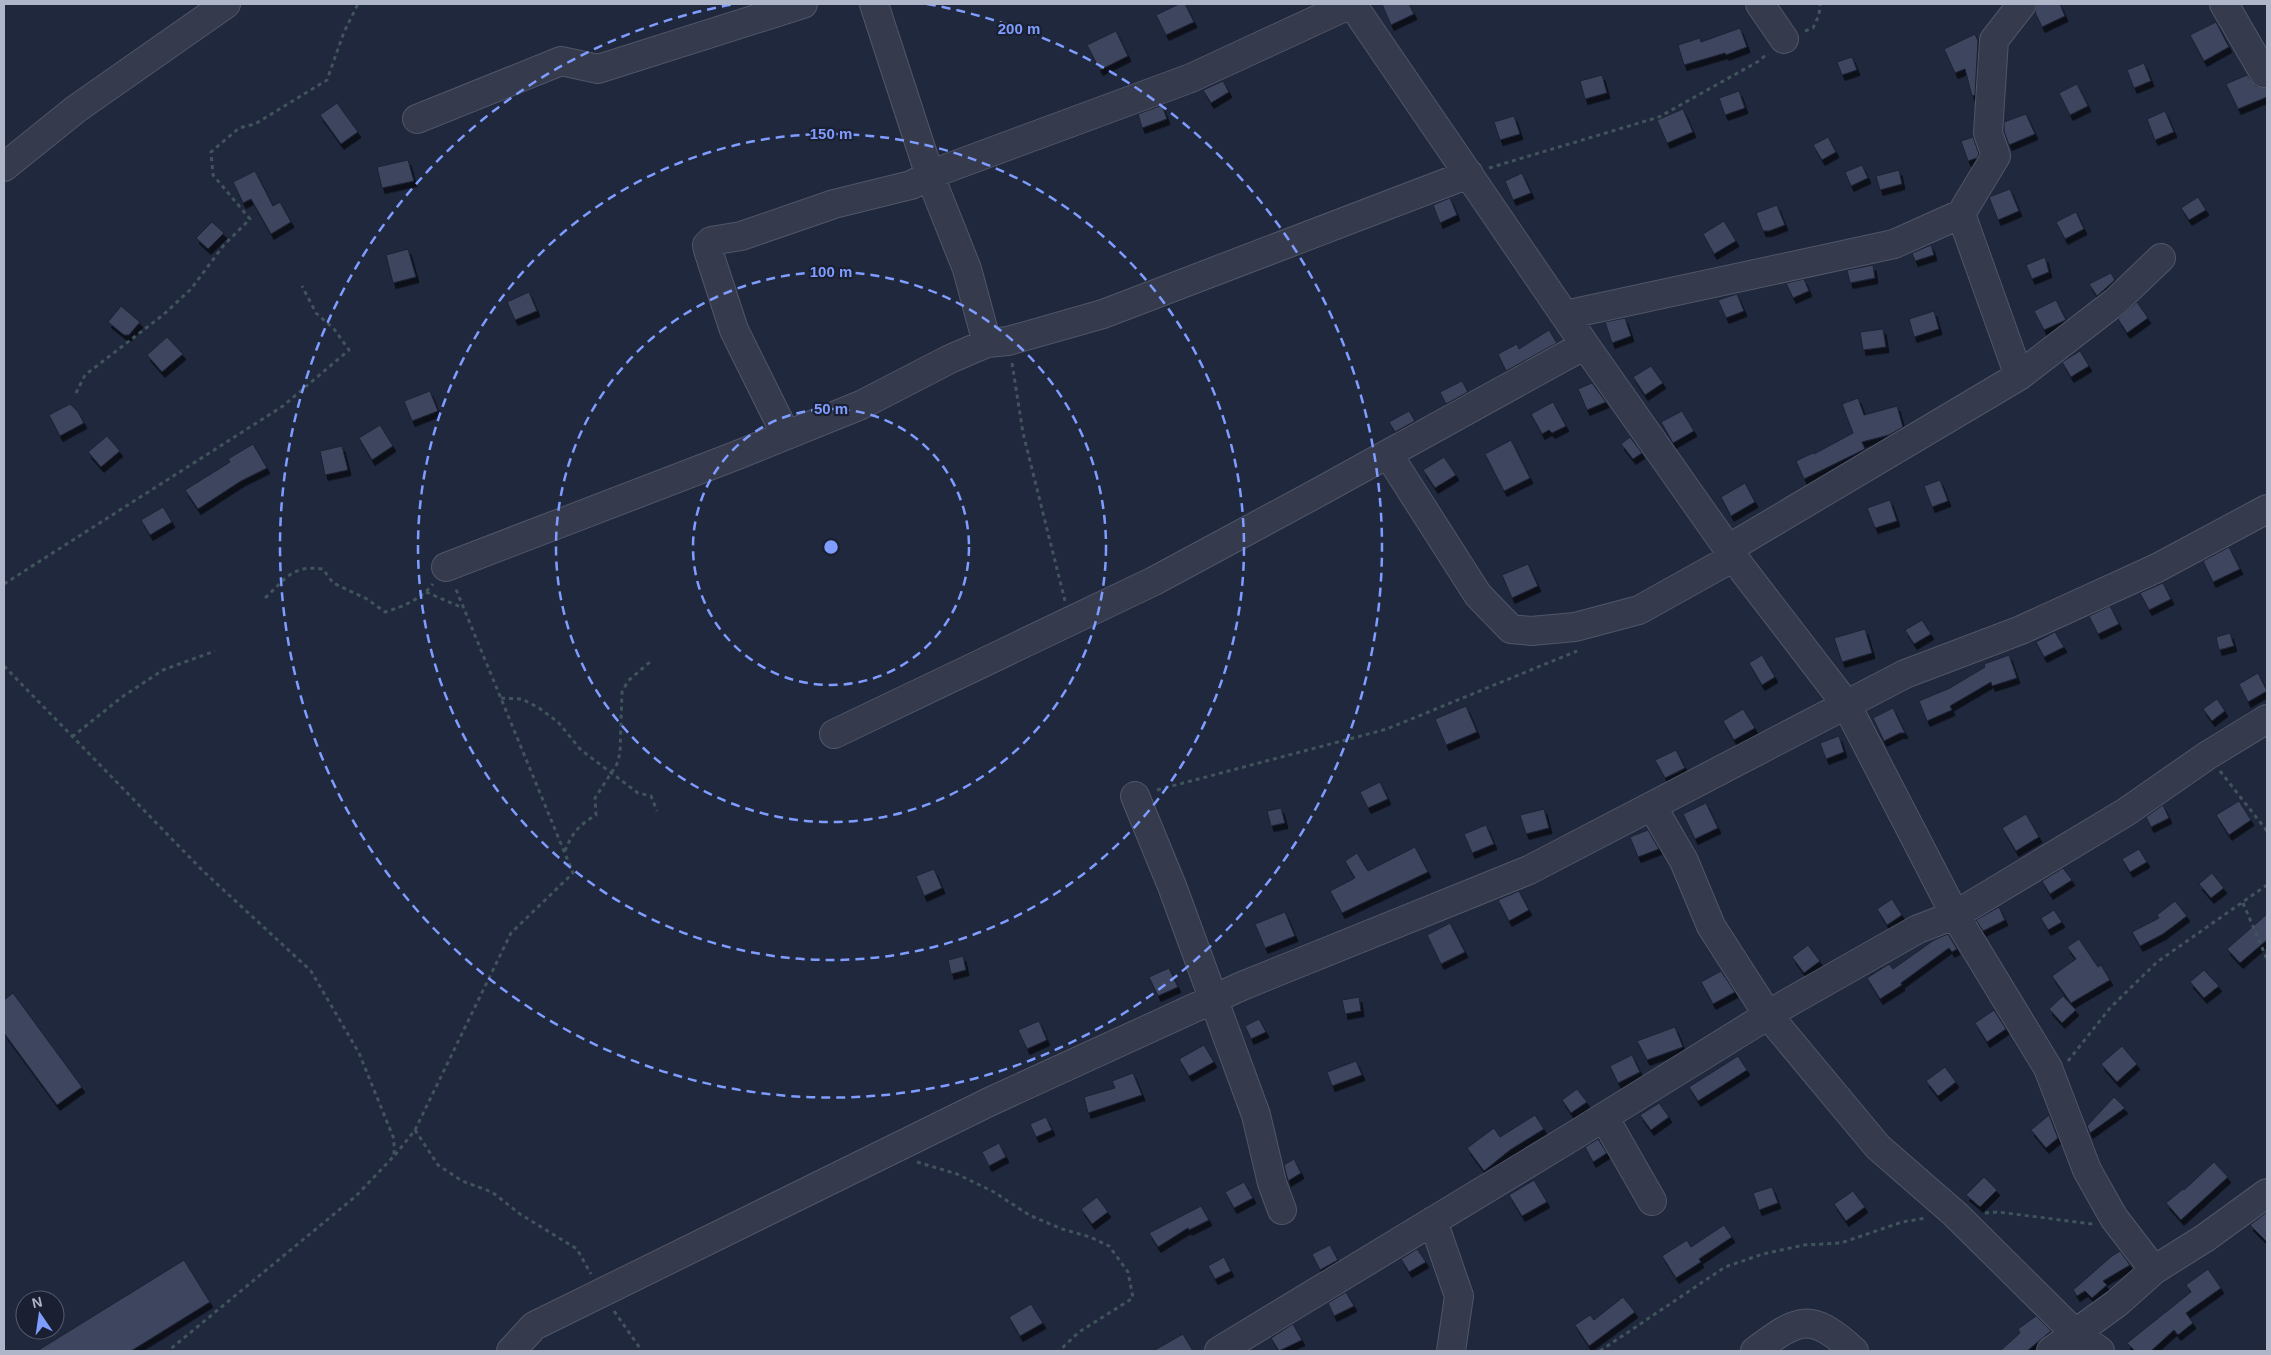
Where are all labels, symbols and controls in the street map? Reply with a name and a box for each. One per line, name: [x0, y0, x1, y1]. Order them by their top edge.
text: 200 m: [998, 20, 1040, 37]
text: 150 m: [810, 125, 852, 142]
text: 100 m: [810, 263, 852, 280]
text: 50 m: [814, 400, 848, 417]
centre of rings: [822, 538, 840, 556]
north arrow: [15, 1290, 65, 1340]
text: N: [30, 1293, 44, 1311]

